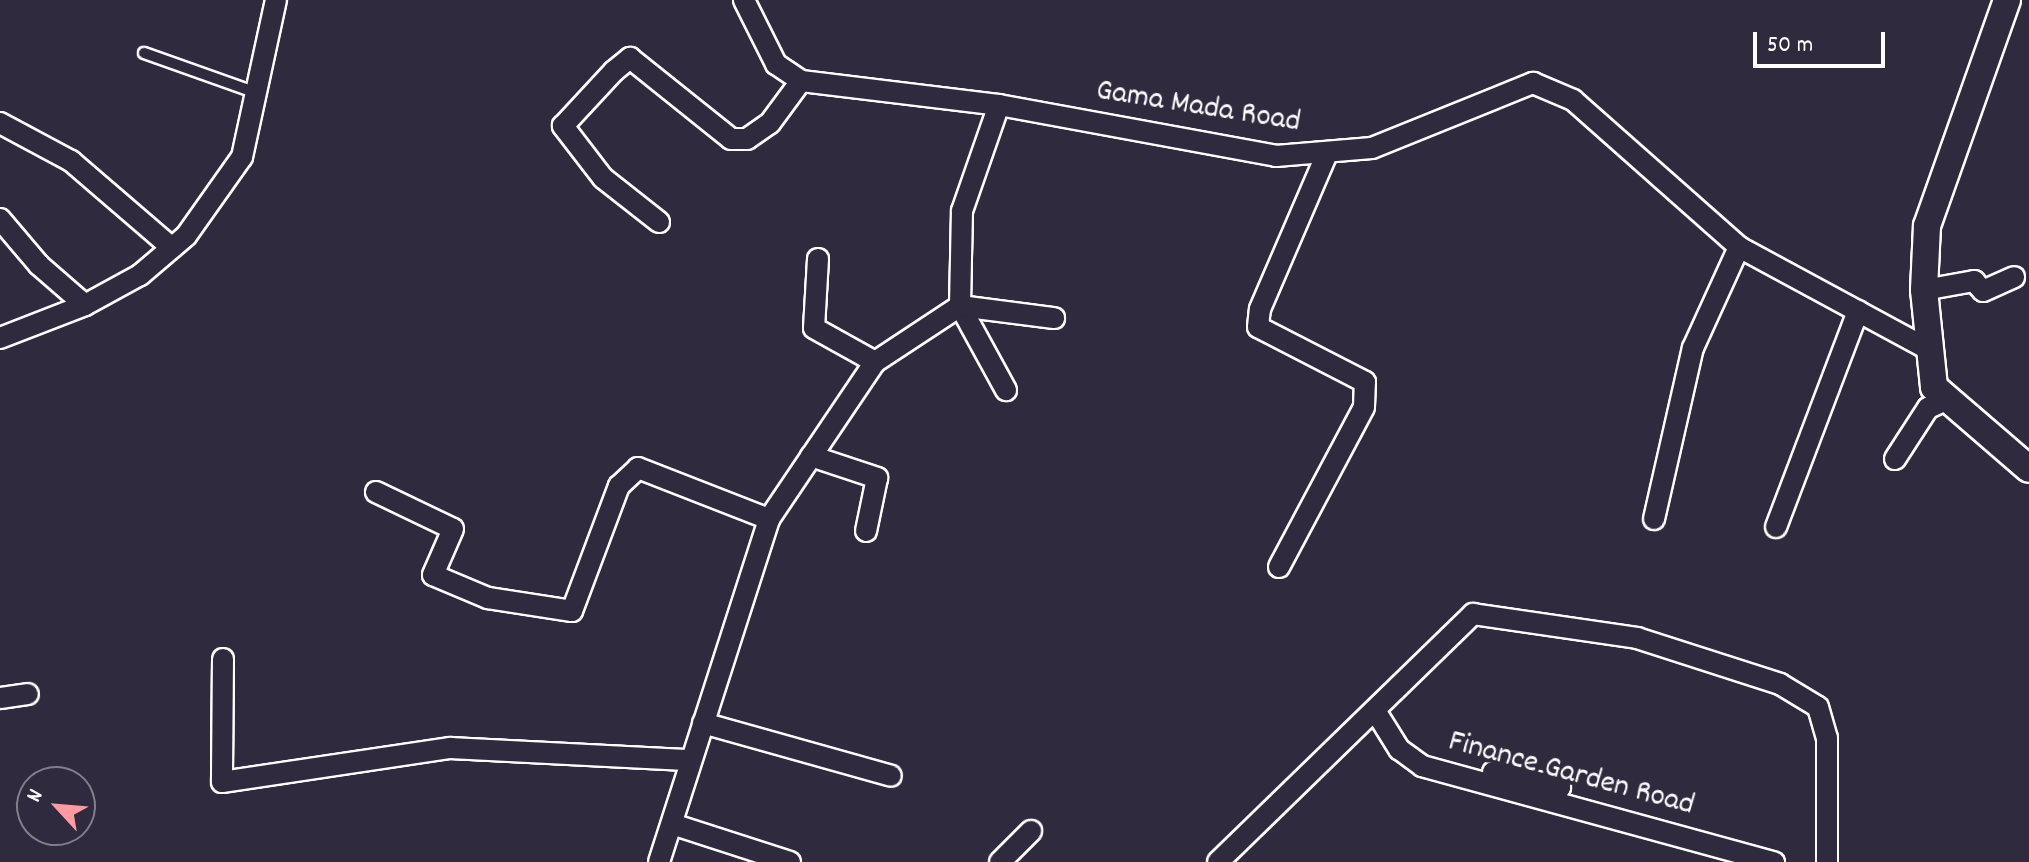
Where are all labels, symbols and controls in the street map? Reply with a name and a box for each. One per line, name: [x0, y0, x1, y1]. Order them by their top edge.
scale bar: [1757, 16, 1889, 66]
text: 50 m: [1767, 29, 1813, 63]
street label: Gama Mada Road: [1093, 73, 1303, 143]
street label: Finance Garden Road: [1444, 724, 1698, 826]
north arrow: [16, 766, 96, 846]
text: N: [19, 784, 52, 808]

